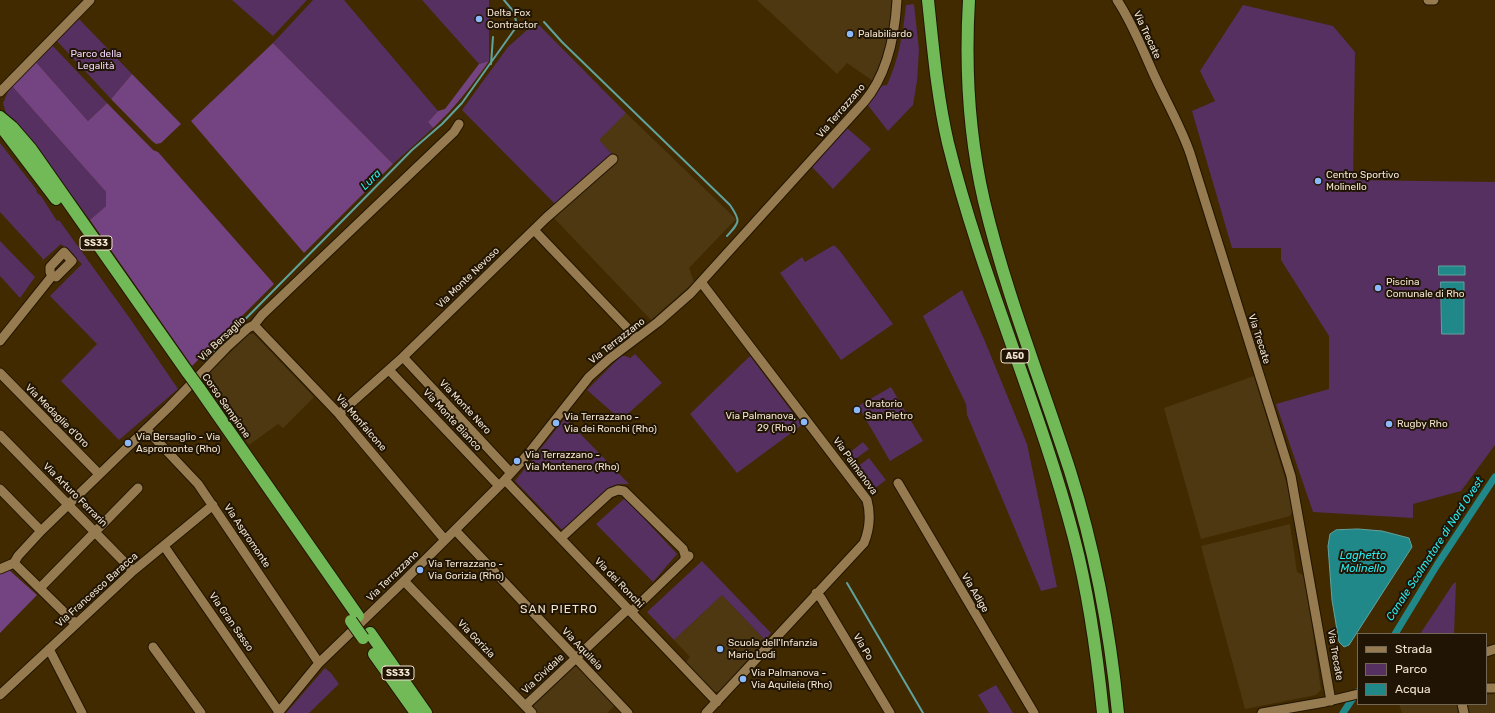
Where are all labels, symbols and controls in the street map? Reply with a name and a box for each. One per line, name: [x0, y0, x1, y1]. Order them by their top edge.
place label: Delta Fox Contractor: [487, 7, 538, 30]
street label: Via Trecate: [1131, 9, 1163, 61]
marker: Delta Fox Contractor: [474, 14, 484, 24]
place label: Palabiliardo: [858, 28, 912, 40]
marker: Palabiliardo: [845, 29, 855, 39]
park label: Parco della Legalità: [70, 48, 122, 72]
street label: Via Terrazzano: [814, 81, 868, 141]
water label: Lura: [358, 167, 384, 193]
place label: Centro Sportivo Molinello: [1326, 169, 1399, 192]
marker: Centro Sportivo Molinello: [1313, 176, 1323, 186]
road number: SS33: [80, 236, 112, 250]
street label: Via Monte Nevoso: [434, 245, 502, 311]
place label: Piscina Comunale di Rho: [1386, 276, 1465, 300]
marker: Piscina Comunale di Rho: [1373, 283, 1383, 293]
street label: Via Trecate: [1245, 313, 1273, 365]
street label: Via Bersaglio: [196, 314, 248, 364]
street label: Via Terrazzano: [587, 315, 647, 367]
road number: A50: [1001, 349, 1029, 363]
street label: Corso Sempione: [199, 371, 253, 441]
street label: Via Monte Nero: [437, 377, 493, 437]
street label: Via Medaglie d'Oro: [23, 382, 91, 450]
street label: Via Monte Bianco: [420, 386, 484, 454]
street label: Via Monfalcone: [333, 392, 389, 454]
place label: Oratorio San Pietro: [865, 398, 913, 422]
marker: Oratorio San Pietro: [852, 405, 862, 415]
place label: Via Palmanova, 29 (Rho): [725, 410, 796, 434]
place label: Via Terrazzano - Via dei Ronchi (Rho): [564, 411, 657, 434]
marker: Via Palmanova, 29 (Rho): [799, 417, 809, 427]
marker: Via Terrazzano - Via dei Ronchi (Rho): [551, 418, 561, 428]
place label: Rugby Rho: [1397, 418, 1448, 430]
marker: Rugby Rho: [1384, 419, 1394, 429]
place label: Via Bersaglio - Via Aspromonte (Rho): [136, 431, 220, 454]
street label: Via Palmanova: [830, 435, 880, 497]
marker: Via Bersaglio - Via Aspromonte (Rho): [123, 438, 133, 448]
place label: Via Terrazzano - Via Montenero (Rho): [525, 449, 619, 472]
marker: Via Terrazzano - Via Montenero (Rho): [512, 456, 522, 466]
street label: Via Arturo Ferrarin: [40, 460, 110, 530]
water label: Canale Scolmatore di Nord Ovest: [1384, 475, 1486, 623]
street label: Via Aspromonte: [221, 502, 273, 570]
street label: Via Terrazzano: [364, 548, 422, 604]
water label: Laghetto Molinello: [1340, 549, 1386, 575]
street label: Via Francesco Baracca: [54, 550, 140, 630]
street label: Via dei Ronchi: [592, 555, 646, 611]
place label: Via Terrazzano - Via Gorizia (Rho): [428, 558, 504, 582]
marker: Via Terrazzano - Via Gorizia (Rho): [415, 565, 425, 575]
street label: Via Adige: [959, 571, 991, 615]
street label: Via Gran Sasso: [206, 590, 256, 654]
district label: SAN PIETRO: [520, 603, 598, 617]
street label: Via Gorizia: [455, 617, 497, 661]
street label: Via Aquileia: [559, 625, 605, 673]
street label: Via Trecate: [1325, 629, 1345, 681]
street label: Via Po: [850, 631, 876, 663]
legend: [1357, 633, 1487, 705]
place label: Scuola dell'Infanzia Mario Lodi: [728, 637, 818, 660]
text: Strada: [1395, 642, 1432, 656]
marker: Scuola dell'Infanzia Mario Lodi: [715, 644, 725, 654]
street label: Via Cividale: [519, 651, 567, 697]
text: Parco: [1395, 662, 1427, 676]
road number: SS33: [382, 666, 414, 680]
place label: Via Palmanova - Via Aquileia (Rho): [751, 667, 832, 690]
marker: Via Palmanova - Via Aquileia (Rho): [738, 674, 748, 684]
text: Acqua: [1395, 682, 1431, 696]

